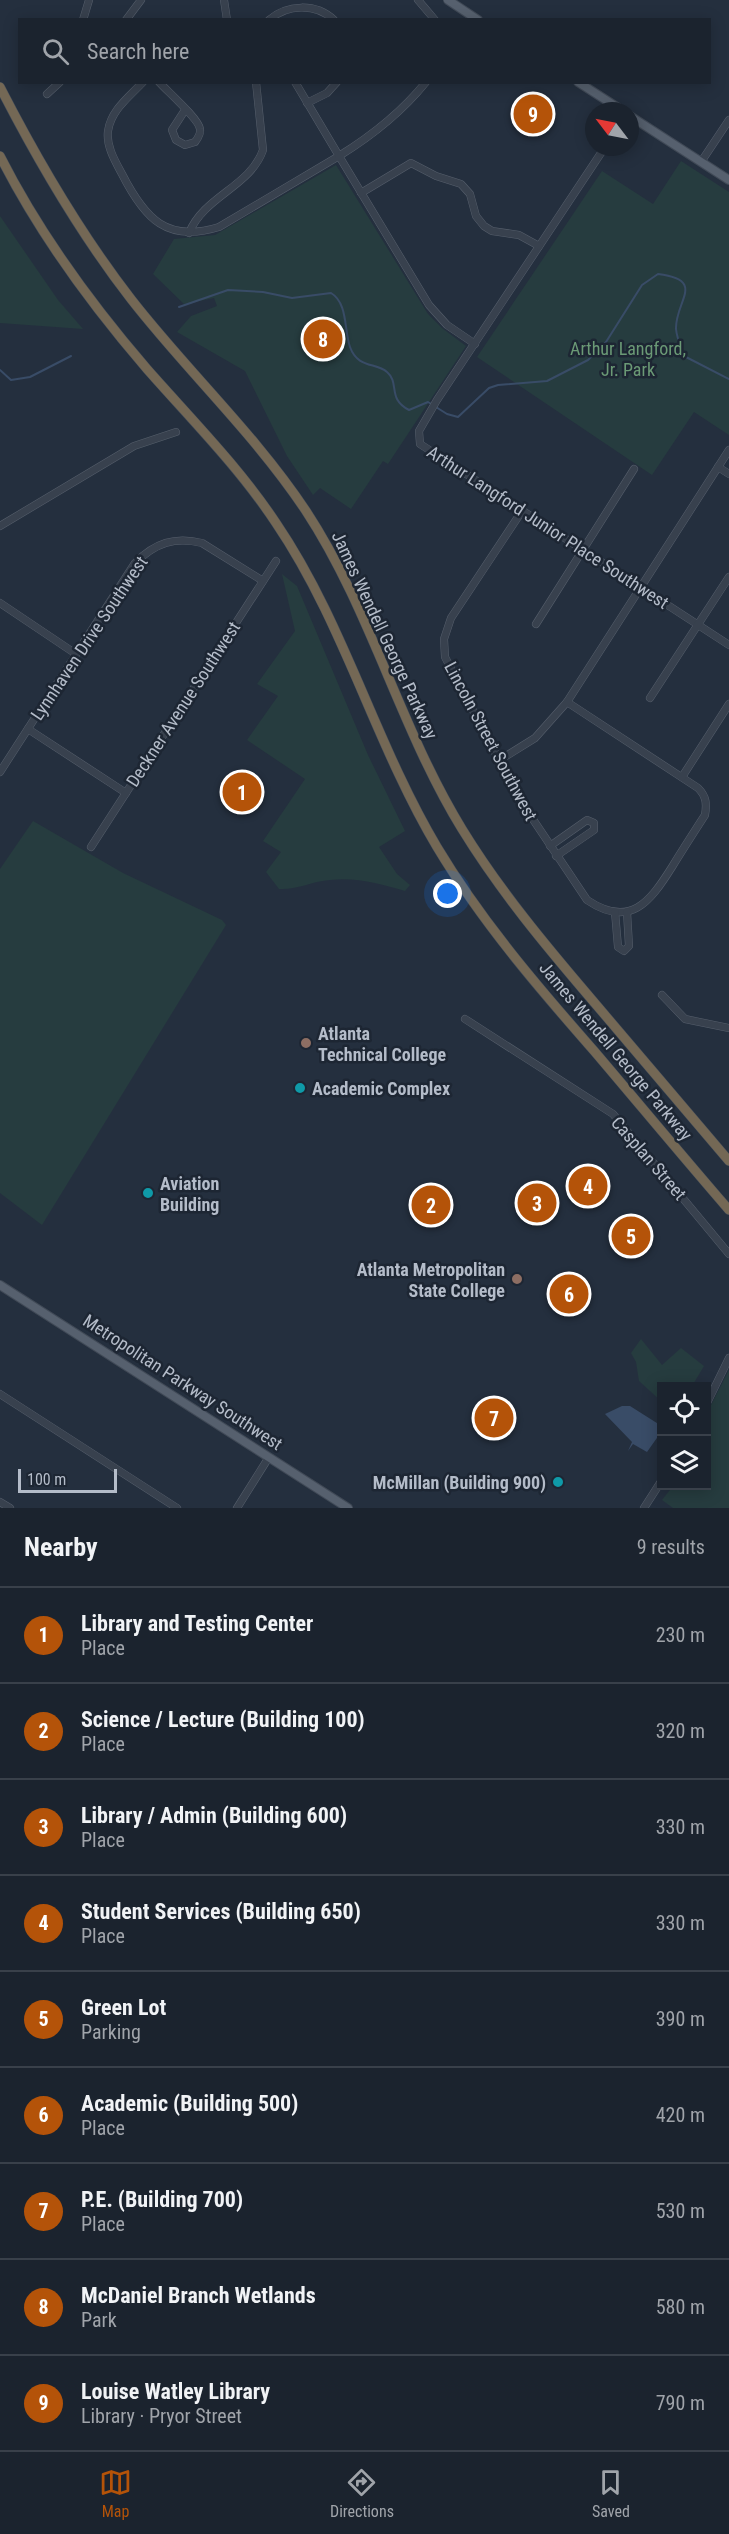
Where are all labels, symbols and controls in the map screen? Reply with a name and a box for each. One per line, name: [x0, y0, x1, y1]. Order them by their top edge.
search box: [18, 18, 711, 84]
icon: search: [39, 35, 72, 68]
text: Search here: [87, 39, 189, 64]
pin: 9: [514, 92, 552, 136]
north arrow: [585, 102, 639, 156]
pin: 8: [304, 316, 342, 362]
park label: Arthur Langford, Jr. Park: [570, 338, 686, 380]
street label: Arthur Langford Junior Place Southwest: [423, 441, 673, 613]
street label: James Wendell George Parkway: [328, 528, 443, 743]
street label: Lynnhaven Drive Southwest: [26, 552, 152, 724]
street label: Deckner Avenue Southwest: [122, 618, 244, 790]
street label: Lincoln Street Southwest: [440, 658, 542, 824]
pin: 1: [222, 770, 262, 814]
your location: [433, 879, 462, 908]
street label: James Wendell George Parkway: [535, 957, 697, 1145]
place label: Atlanta Technical College: [318, 1023, 447, 1065]
marker: Atlanta Technical College: [299, 1036, 313, 1050]
place label: Academic Complex: [312, 1078, 450, 1099]
marker: Academic Complex: [293, 1081, 307, 1095]
street label: Casplan Street: [607, 1112, 691, 1204]
pin: 4: [568, 1164, 608, 1208]
place label: Aviation Building: [160, 1173, 219, 1215]
pin: 3: [518, 1180, 556, 1226]
pin: 2: [412, 1182, 450, 1228]
marker: Aviation Building: [141, 1186, 155, 1200]
pin: 5: [612, 1214, 650, 1258]
place label: Atlanta Metropolitan State College: [357, 1259, 505, 1301]
marker: Atlanta Metropolitan State College: [510, 1272, 524, 1286]
pin: 6: [550, 1272, 588, 1316]
street label: Metropolitan Parkway Southwest: [79, 1310, 287, 1454]
map controls: [657, 1382, 711, 1490]
button: locate: [657, 1382, 711, 1436]
pin: 7: [474, 1396, 514, 1440]
button: layers: [657, 1436, 711, 1490]
scale bar: [18, 1466, 117, 1494]
text: 100 m: [27, 1470, 66, 1489]
place label: McMillan (Building 900): [373, 1472, 546, 1494]
marker: McMillan (Building 900): [551, 1475, 565, 1489]
text: Nearby: [24, 1532, 98, 1562]
text: 9 results: [637, 1535, 705, 1559]
text: Library and Testing Center: [81, 1611, 313, 1636]
text: 1: [38, 1623, 49, 1647]
text: 230 m: [656, 1623, 705, 1647]
text: Place: [81, 1636, 125, 1660]
text: Science / Lecture (Building 100): [81, 1707, 365, 1732]
text: 2: [38, 1719, 49, 1743]
text: 320 m: [656, 1719, 705, 1743]
text: Place: [81, 1732, 125, 1756]
text: Library / Admin (Building 600): [81, 1803, 347, 1828]
text: 3: [38, 1815, 49, 1839]
text: 330 m: [656, 1815, 705, 1839]
text: Place: [81, 1828, 125, 1852]
text: Student Services (Building 650): [81, 1899, 361, 1924]
text: 4: [38, 1911, 49, 1935]
text: 330 m: [656, 1911, 705, 1935]
text: Place: [81, 1924, 125, 1948]
text: Green Lot: [81, 1995, 166, 2020]
text: 5: [38, 2007, 49, 2031]
text: 390 m: [656, 2007, 705, 2031]
text: Parking: [81, 2020, 141, 2044]
text: Academic (Building 500): [81, 2091, 298, 2116]
text: 6: [38, 2103, 49, 2127]
text: 420 m: [656, 2103, 705, 2127]
text: Place: [81, 2116, 125, 2140]
text: P.E. (Building 700): [81, 2187, 243, 2212]
text: 7: [38, 2199, 49, 2223]
text: 530 m: [656, 2199, 705, 2223]
text: Place: [81, 2212, 125, 2236]
text: McDaniel Branch Wetlands: [81, 2283, 316, 2308]
text: 8: [38, 2295, 49, 2319]
text: 580 m: [656, 2295, 705, 2319]
text: Park: [81, 2308, 117, 2332]
text: Louise Watley Library: [81, 2379, 270, 2404]
text: 9: [38, 2391, 49, 2415]
text: 790 m: [656, 2391, 705, 2415]
text: Library · Pryor Street: [81, 2404, 242, 2428]
tab: Map: [99, 2466, 132, 2521]
tab: Directions: [330, 2466, 394, 2521]
tab: Saved: [592, 2466, 630, 2521]

